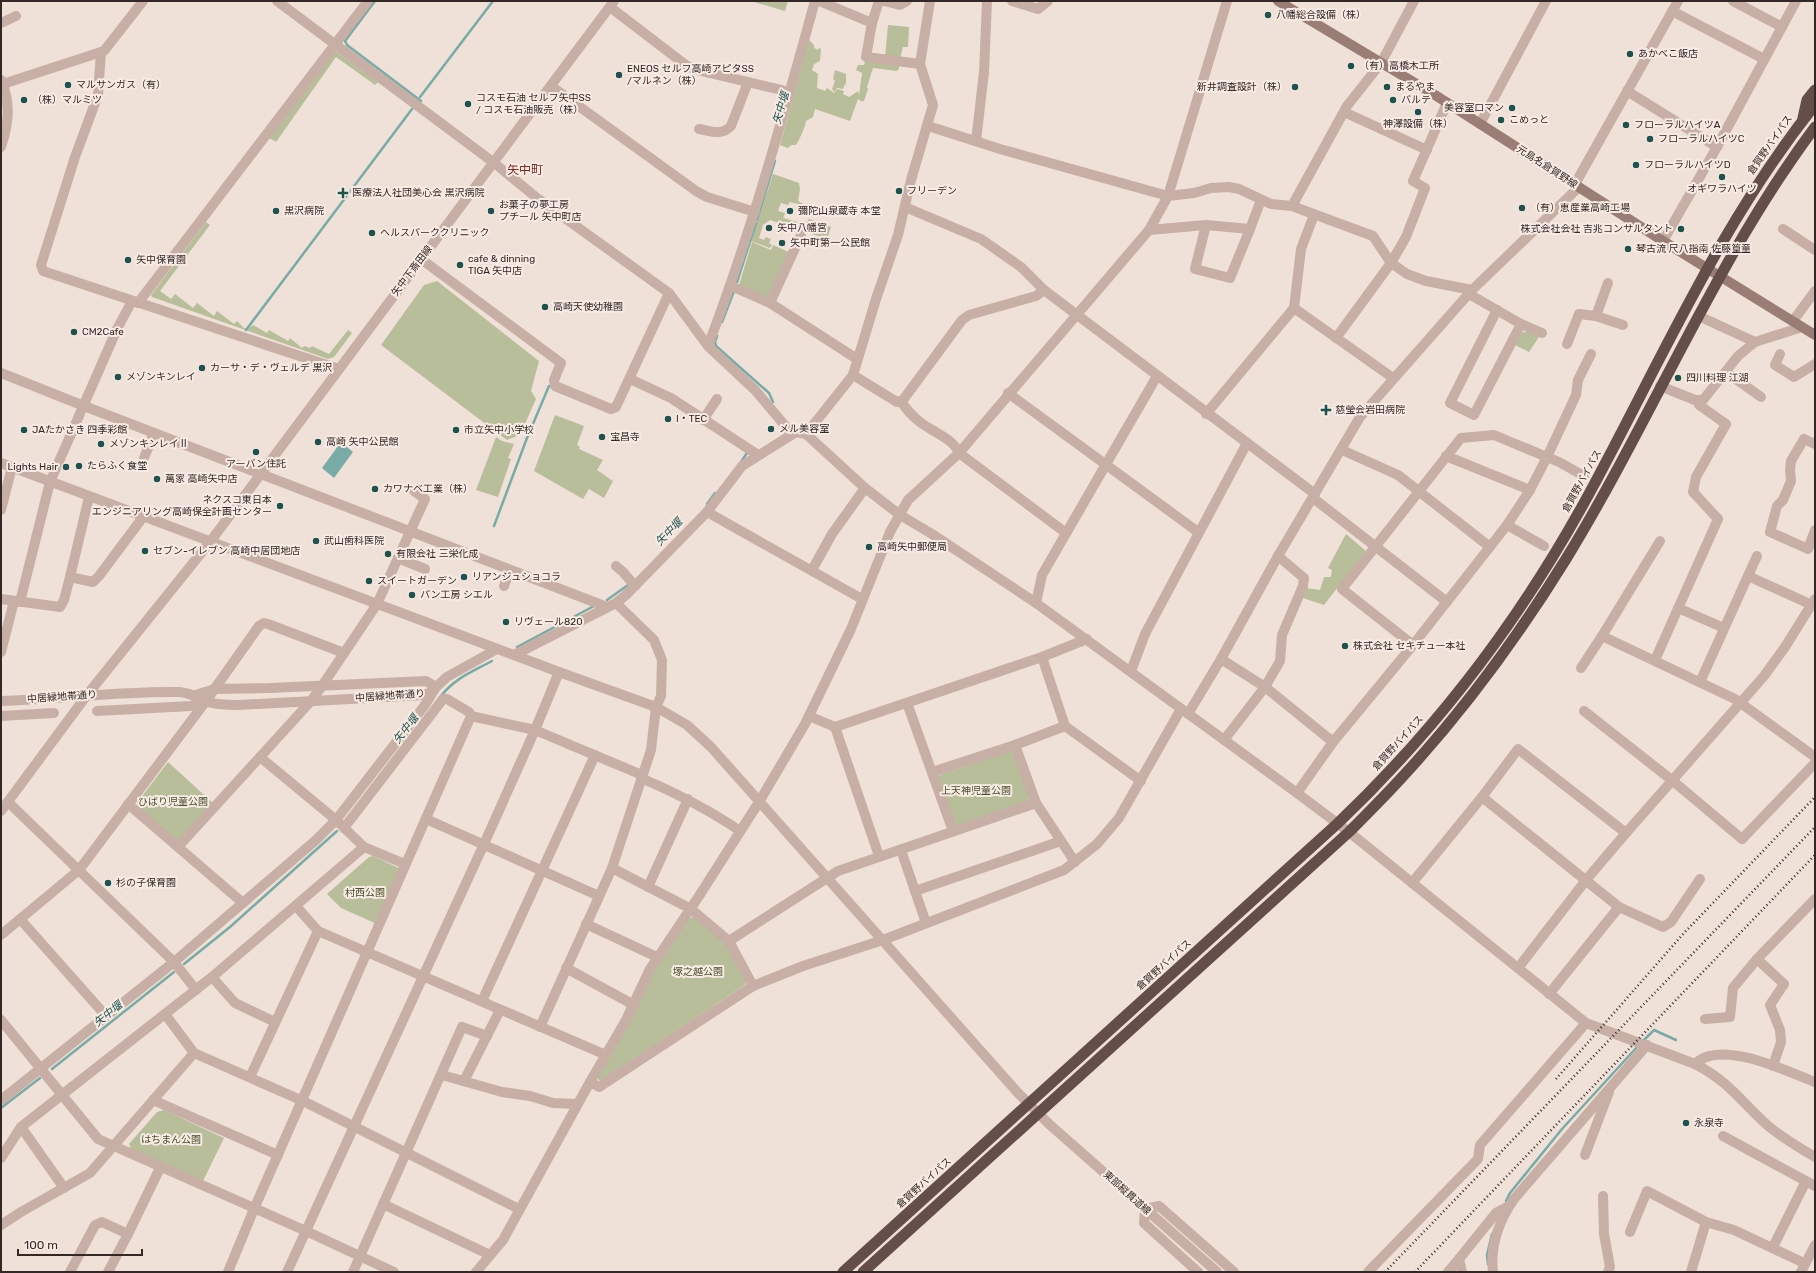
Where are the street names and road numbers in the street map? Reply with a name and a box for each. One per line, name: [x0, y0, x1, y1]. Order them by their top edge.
street label: 倉賀野バイパス: [1745, 113, 1795, 177]
street label: 元島名倉賀野線: [1514, 143, 1580, 191]
street label: 矢中下斎田線: [389, 243, 435, 299]
street label: 倉賀野バイパス: [1560, 448, 1604, 514]
street label: 中居緑地帯通り: [355, 688, 425, 704]
street label: 中居緑地帯通り: [27, 689, 97, 705]
street label: 倉賀野バイパス: [1370, 713, 1426, 773]
street label: 倉賀野バイパス: [1134, 937, 1194, 993]
street label: 倉賀野バイパス: [894, 1155, 954, 1211]
street label: 東部縦貫道線: [1101, 1168, 1153, 1218]

